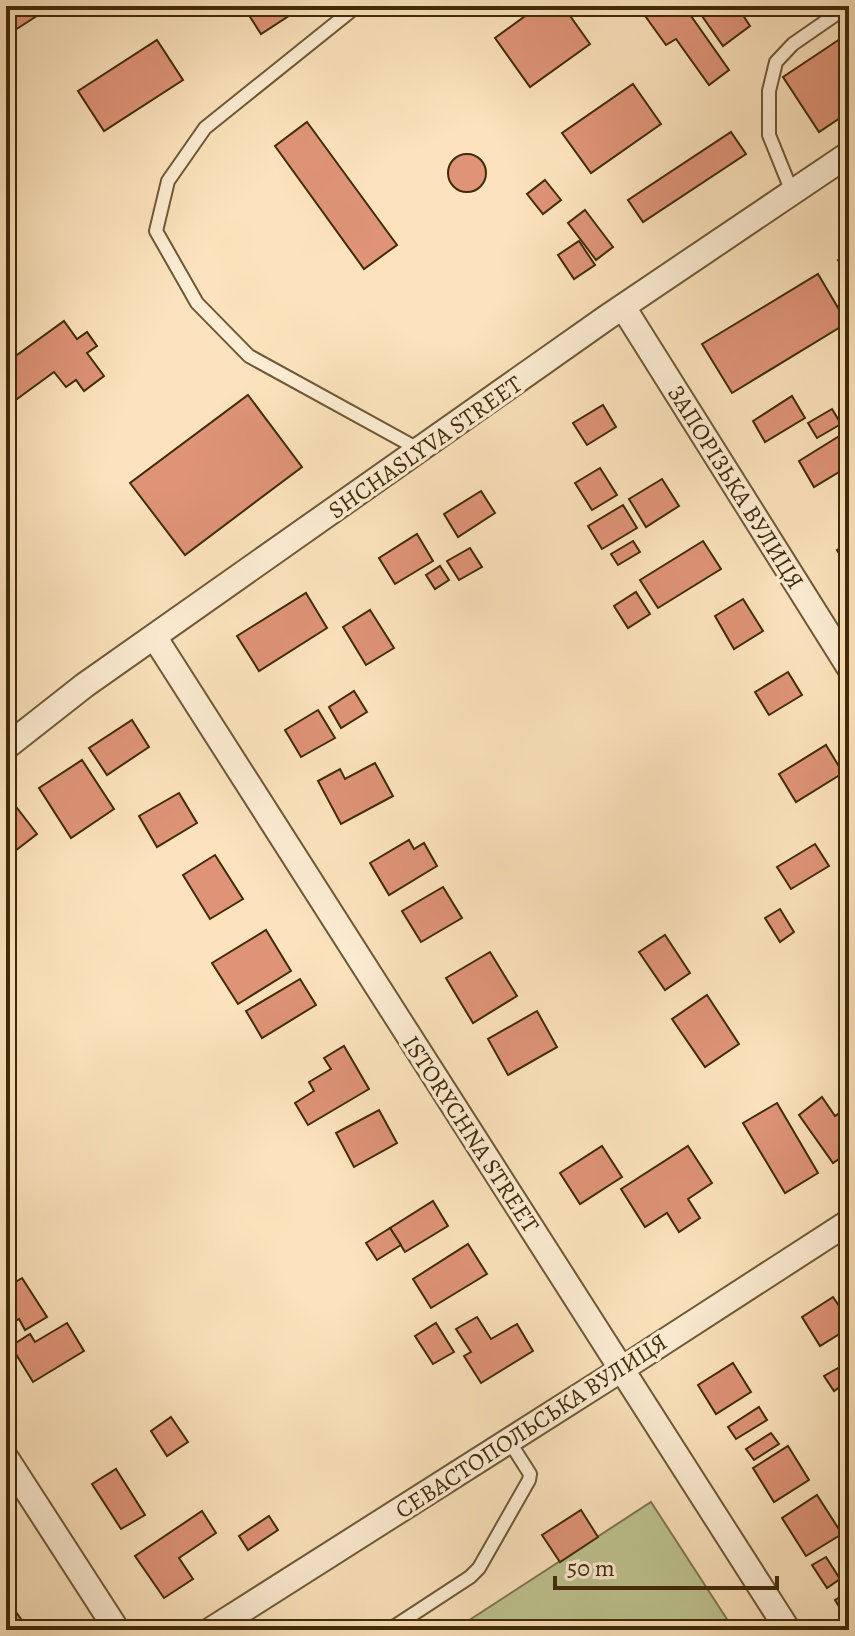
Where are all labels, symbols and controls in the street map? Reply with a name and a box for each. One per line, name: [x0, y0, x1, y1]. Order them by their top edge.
street label: SHCHASLYVA STREET: [322, 368, 528, 526]
street label: ЗАПОРІЗЬКА ВУЛИЦЯ: [660, 379, 812, 595]
street label: ISTORYCHNA STREET: [395, 1029, 547, 1239]
street label: СЕВАСТОПОЛЬСЬКА ВУЛИЦЯ: [389, 1326, 673, 1526]
scale bar: [555, 1540, 777, 1590]
text: 50 m: [567, 1552, 615, 1584]

